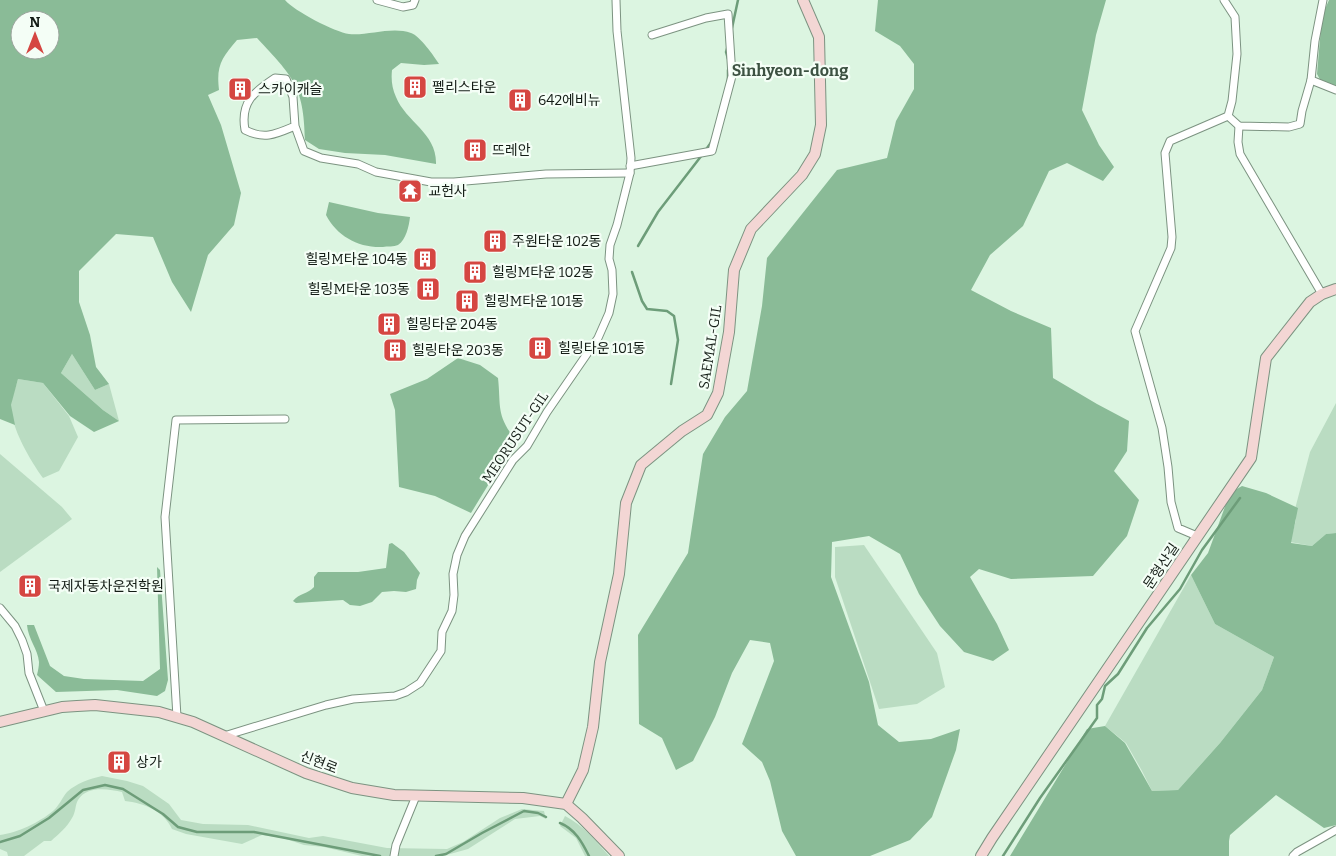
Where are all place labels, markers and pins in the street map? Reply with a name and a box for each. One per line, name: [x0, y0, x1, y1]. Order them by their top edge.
building icon: 펠리스타운: [402, 74, 428, 100]
building icon: 스카이캐슬: [227, 76, 253, 102]
place label: 펠리스타운: [432, 79, 497, 96]
place label: 스카이캐슬: [258, 81, 323, 98]
building icon: 642에비뉴: [507, 87, 533, 113]
place label: 642에비뉴: [538, 92, 601, 109]
building icon: 뜨레안: [462, 137, 488, 163]
place label: 뜨레안: [492, 142, 531, 159]
temple icon: 교헌사: [397, 178, 423, 204]
place label: 교헌사: [428, 183, 467, 200]
building icon: 주원타운 102동: [482, 228, 508, 254]
place label: 주원타운 102동: [512, 233, 602, 250]
building icon: 힐링M타운 104동: [412, 246, 438, 272]
place label: 힐링M타운 104동: [305, 251, 408, 268]
building icon: 힐링M타운 102동: [462, 259, 488, 285]
place label: 힐링M타운 102동: [492, 264, 594, 281]
building icon: 힐링M타운 103동: [415, 276, 441, 302]
place label: 힐링M타운 103동: [308, 281, 410, 298]
building icon: 힐링M타운 101동: [454, 288, 480, 314]
place label: 힐링M타운 101동: [484, 293, 584, 310]
building icon: 힐링타운 204동: [376, 311, 402, 337]
place label: 힐링타운 204동: [406, 316, 498, 333]
building icon: 힐링타운 101동: [527, 335, 553, 361]
building icon: 힐링타운 203동: [382, 337, 408, 363]
place label: 힐링타운 101동: [558, 340, 646, 357]
place label: 힐링타운 203동: [412, 342, 504, 359]
building icon: 국제자동차운전학원: [17, 573, 43, 599]
place label: 국제자동차운전학원: [48, 578, 164, 595]
building icon: 상가: [106, 749, 132, 775]
place label: 상가: [136, 754, 162, 771]

